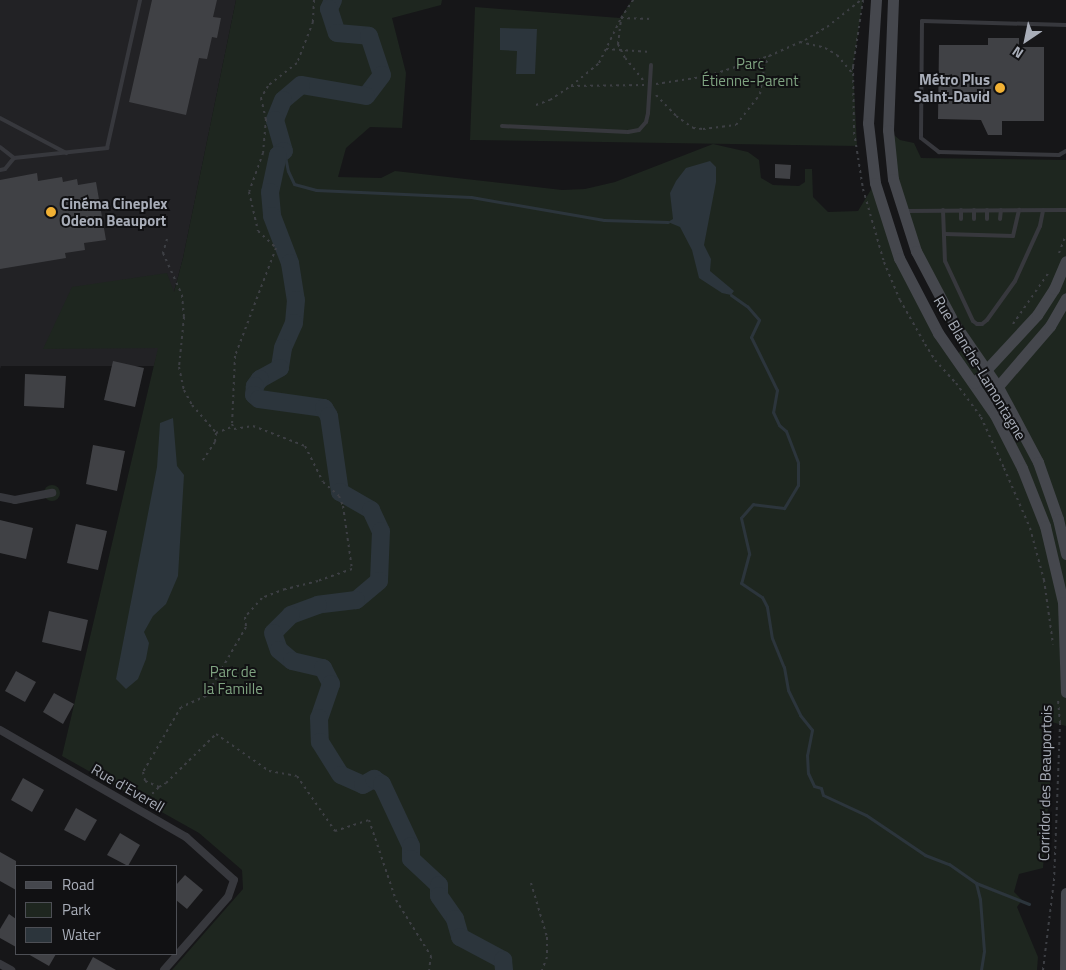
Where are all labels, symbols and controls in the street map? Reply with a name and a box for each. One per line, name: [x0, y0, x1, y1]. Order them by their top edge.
north arrow: [1001, 15, 1051, 65]
text: N: [1007, 41, 1027, 64]
park label: Parc Étienne-Parent: [702, 54, 798, 89]
place label: Métro Plus Saint-David: [914, 70, 990, 105]
marker: Métro Plus Saint-David: [994, 82, 1006, 94]
place label: Cinéma Cineplex Odeon Beauport: [61, 194, 167, 229]
marker: Cinéma Cineplex Odeon Beauport: [45, 206, 57, 218]
street label: Rue Blanche-Lamontagne: [930, 293, 1030, 443]
park label: Parc de la Famille: [203, 662, 263, 697]
street label: Corridor des Beauportois: [1035, 705, 1055, 861]
street label: Rue d'Everell: [88, 760, 168, 816]
legend: [15, 865, 178, 955]
text: Road: [62, 873, 94, 896]
text: Park: [62, 898, 91, 921]
text: Water: [62, 923, 101, 946]

